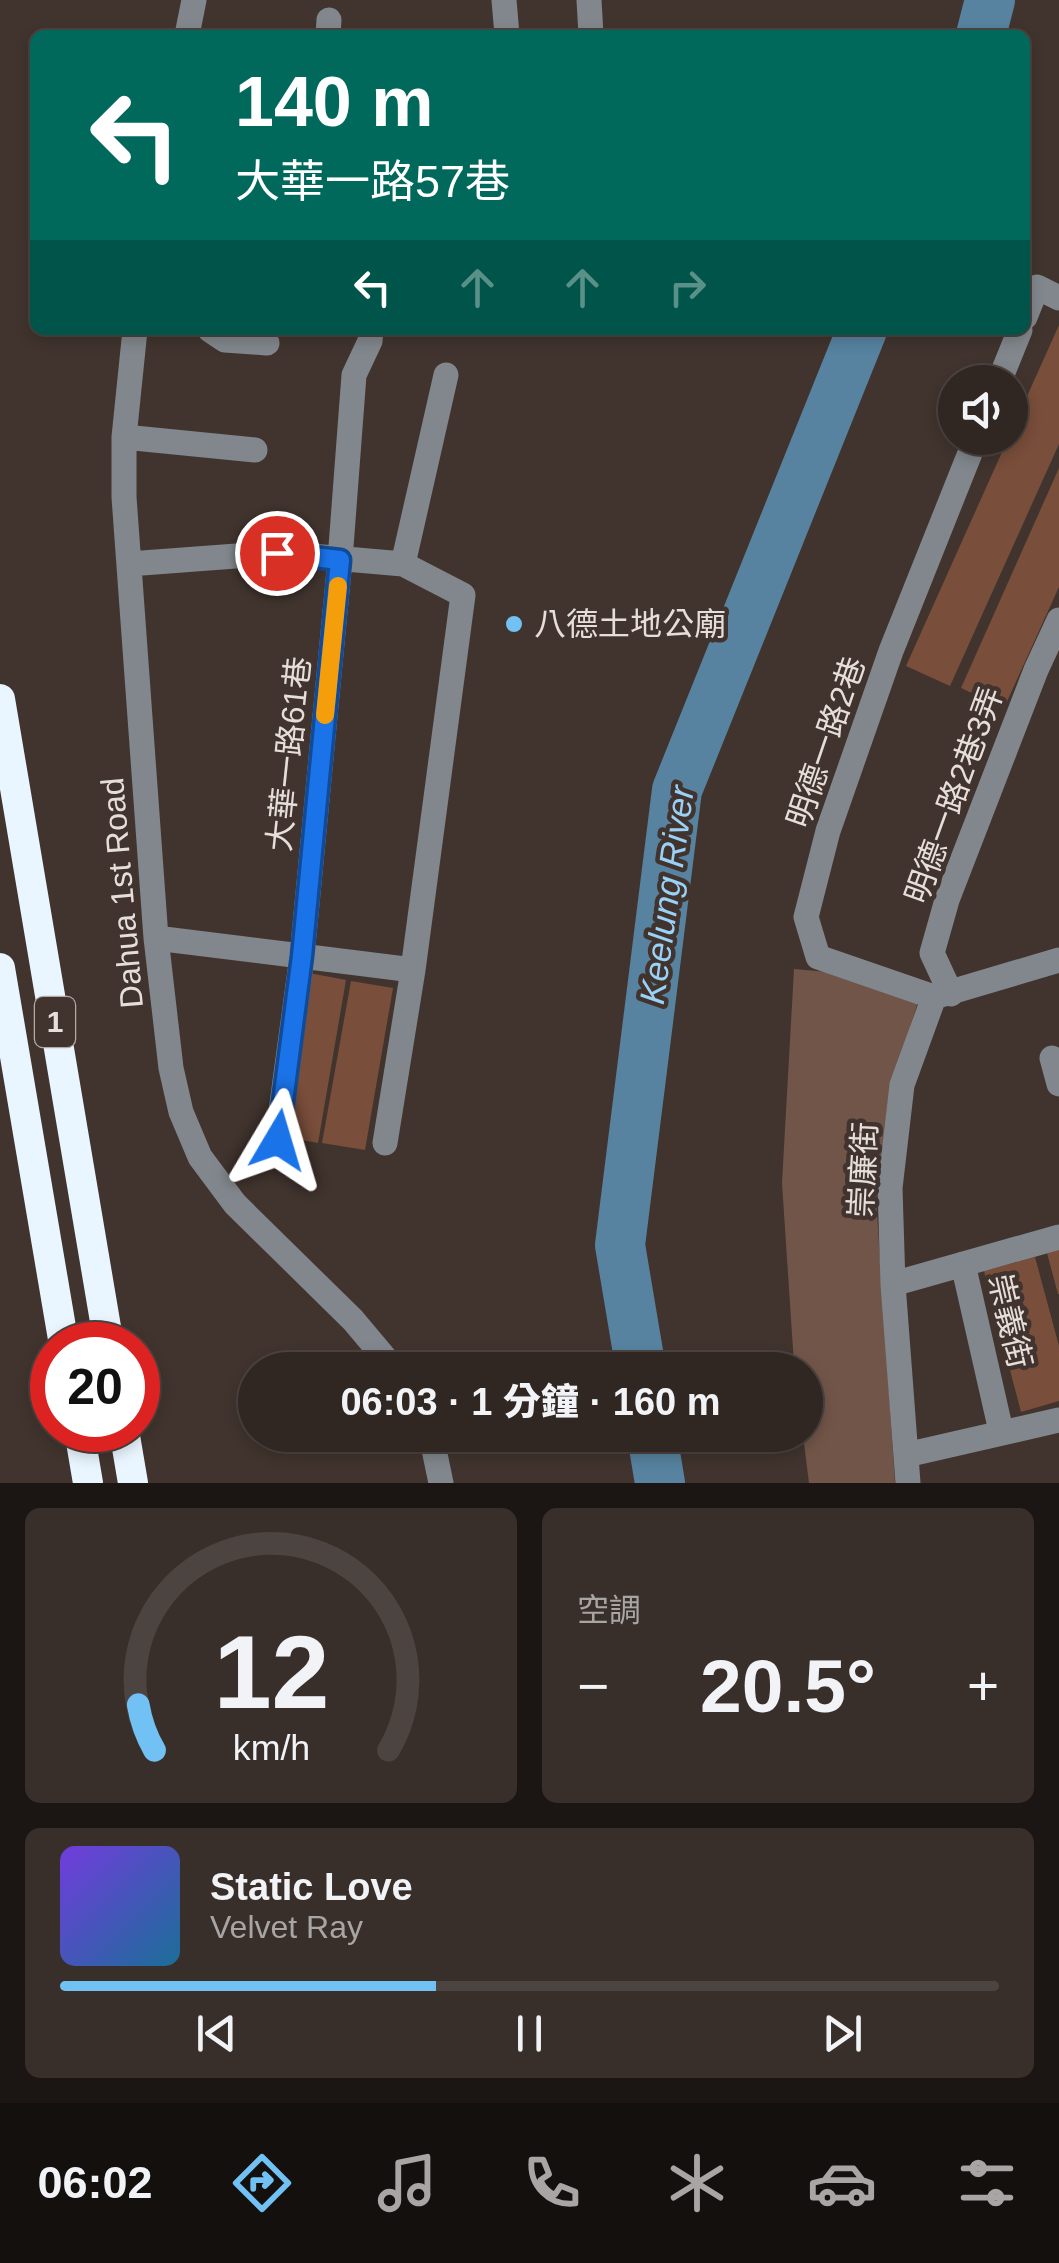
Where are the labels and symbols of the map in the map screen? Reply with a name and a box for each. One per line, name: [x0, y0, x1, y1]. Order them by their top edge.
pin: [235, 511, 320, 596]
place label: 八德土地公廟: [534, 606, 726, 642]
marker: 八德土地公廟: [503, 613, 525, 635]
street label: 明德一路2巷: [780, 652, 872, 832]
street label: 大華一路61巷: [261, 655, 317, 853]
street label: 明德一路2巷3弄: [898, 682, 1010, 908]
street label: Dahua 1st Road: [94, 776, 150, 1010]
water label: Keelung River: [632, 782, 701, 1006]
road number: 1: [35, 997, 75, 1047]
position arrow: [226, 1088, 330, 1192]
street label: 崇廉街: [843, 1121, 883, 1219]
street label: 崇義街: [982, 1270, 1038, 1372]
speed limit sign: 20: [30, 1322, 160, 1452]

